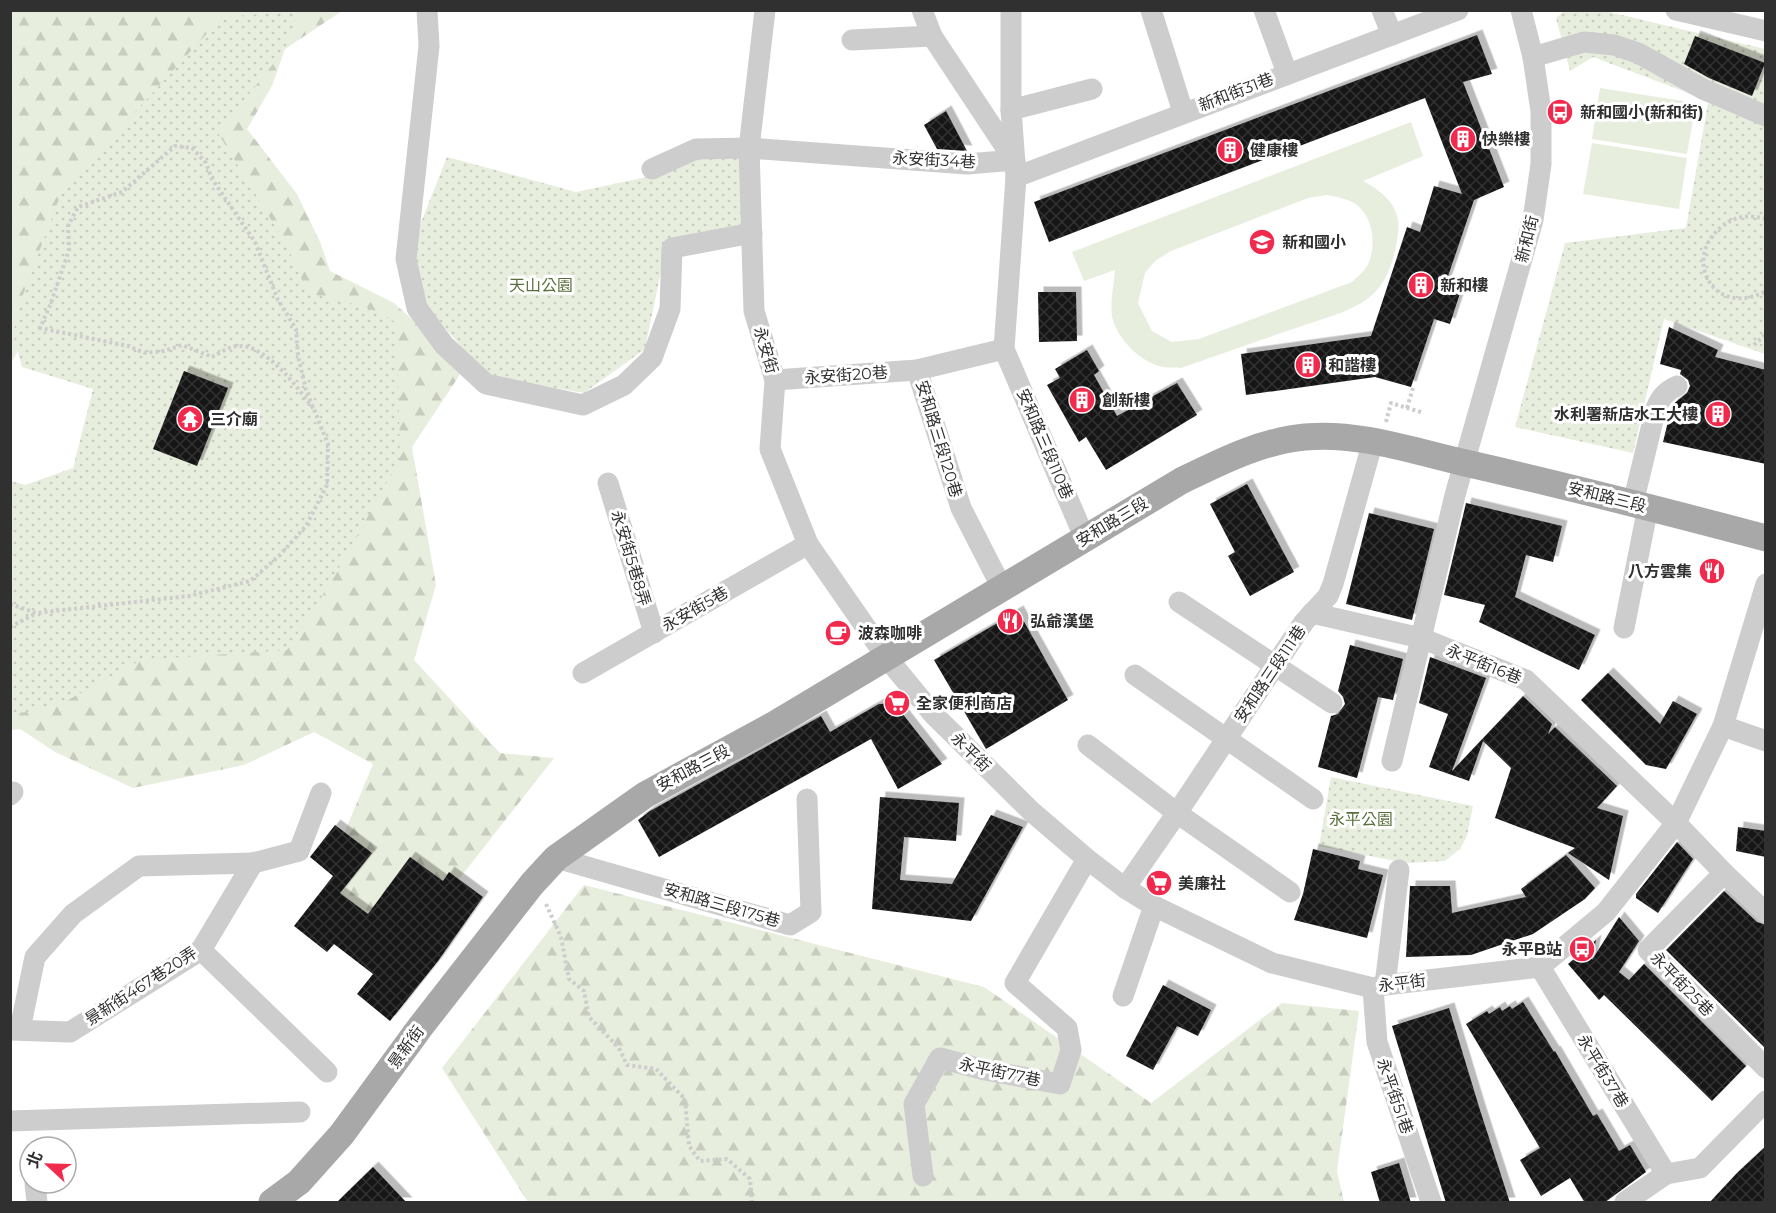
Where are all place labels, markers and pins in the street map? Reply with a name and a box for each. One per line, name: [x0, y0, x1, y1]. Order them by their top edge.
bus stop icon: 新和國小(新和街): [1545, 97, 1575, 127]
place label: 新和國小(新和街): [1580, 103, 1703, 122]
building icon: 快樂樓: [1448, 124, 1478, 154]
place label: 快樂樓: [1482, 130, 1530, 149]
building icon: 健康樓: [1215, 135, 1245, 165]
place label: 健康樓: [1250, 141, 1298, 160]
school or university icon: 新和國小: [1247, 227, 1277, 257]
place label: 新和國小: [1282, 233, 1346, 252]
building icon: 新和樓: [1406, 270, 1436, 300]
place label: 新和樓: [1440, 276, 1488, 295]
building icon: 和諧樓: [1293, 350, 1323, 380]
place label: 和諧樓: [1328, 356, 1376, 375]
building icon: 創新樓: [1067, 385, 1097, 415]
place label: 創新樓: [1102, 391, 1150, 410]
building icon: 水利署新店水工大樓: [1703, 399, 1733, 429]
temple icon: 三介廟: [175, 404, 205, 434]
place label: 水利署新店水工大樓: [1554, 405, 1698, 424]
place label: 三介廟: [210, 410, 258, 429]
restaurant icon: 八方雲集: [1697, 556, 1727, 586]
place label: 八方雲集: [1628, 562, 1692, 581]
restaurant icon: 弘爺漢堡: [995, 606, 1025, 636]
place label: 弘爺漢堡: [1030, 612, 1094, 631]
cafe icon: 波森咖啡: [823, 618, 853, 648]
place label: 波森咖啡: [858, 624, 922, 643]
supermarket icon: 全家便利商店: [882, 688, 912, 718]
place label: 全家便利商店: [916, 694, 1012, 713]
supermarket icon: 美廉社: [1144, 868, 1174, 898]
place label: 美廉社: [1178, 874, 1226, 893]
bus stop icon: 永平B站: [1567, 934, 1597, 964]
place label: 永平B站: [1502, 940, 1562, 959]

